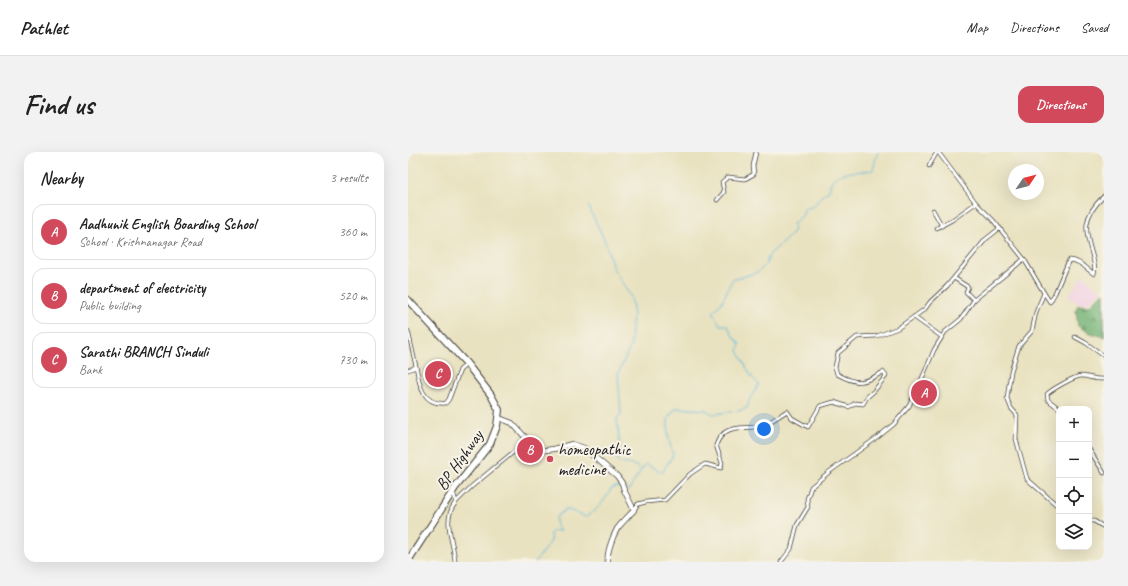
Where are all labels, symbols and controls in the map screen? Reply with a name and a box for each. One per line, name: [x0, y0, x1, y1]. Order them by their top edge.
text: Pathlet: [20, 16, 68, 40]
text: Map: [967, 19, 988, 36]
text: Directions: [1010, 19, 1059, 36]
text: Saved: [1081, 19, 1108, 36]
button: Directions: [1018, 86, 1104, 123]
text: Find us: [24, 87, 94, 122]
north arrow: [1008, 164, 1044, 200]
text: Nearby: [40, 168, 83, 189]
text: 3 results: [330, 170, 368, 186]
text: Aadhunik English Boarding School: [79, 215, 256, 234]
text: A: [51, 224, 57, 240]
text: 360 m: [339, 224, 367, 240]
text: School · Krishnanagar Road: [79, 234, 202, 250]
text: department of electricity: [79, 279, 205, 298]
text: B: [51, 288, 57, 304]
text: 520 m: [339, 288, 367, 304]
text: Public building: [79, 298, 141, 314]
text: Sarathi BRANCH Sinduli: [79, 343, 208, 362]
text: C: [51, 352, 57, 368]
text: 730 m: [339, 352, 367, 368]
pin: C: [425, 359, 451, 389]
text: Bank: [79, 362, 102, 378]
pin: A: [911, 378, 937, 408]
map controls: [1056, 406, 1092, 550]
button: +: [1056, 406, 1092, 442]
your location: [754, 419, 774, 439]
street label: BP Highway: [431, 425, 488, 494]
pin: B: [517, 435, 543, 465]
place label: homeopathic medicine: [558, 439, 631, 480]
button: −: [1056, 442, 1092, 478]
marker: homeopathic medicine: [545, 454, 555, 464]
button: locate: [1056, 478, 1092, 514]
button: layers: [1056, 514, 1092, 550]

